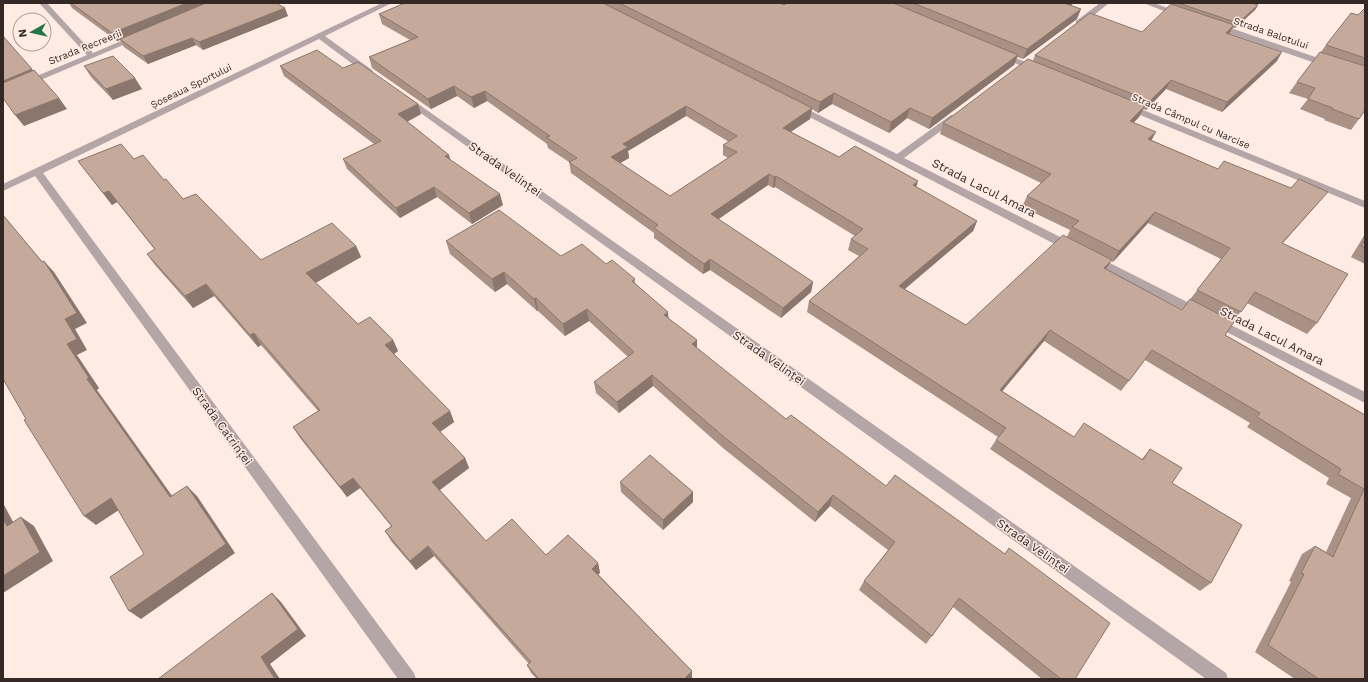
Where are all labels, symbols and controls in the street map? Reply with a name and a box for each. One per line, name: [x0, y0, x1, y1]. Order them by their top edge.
north arrow: [12, 12, 52, 52]
street label: Strada Balotului: [1232, 15, 1310, 51]
street label: Strada Recreerii: [47, 27, 123, 67]
text: N: [16, 28, 30, 38]
street label: Șoseaua Sportului: [149, 62, 233, 110]
street label: Strada Câmpul cu Narcise: [1130, 91, 1252, 151]
street label: Strada Velinței: [466, 139, 544, 199]
street label: Strada Lacul Amara: [930, 156, 1039, 220]
street label: Strada Lacul Amara: [1218, 304, 1327, 368]
street label: Strada Velinței: [730, 328, 808, 388]
street label: Strada Catrinței: [189, 384, 255, 468]
street label: Strada Velinței: [994, 516, 1072, 576]

